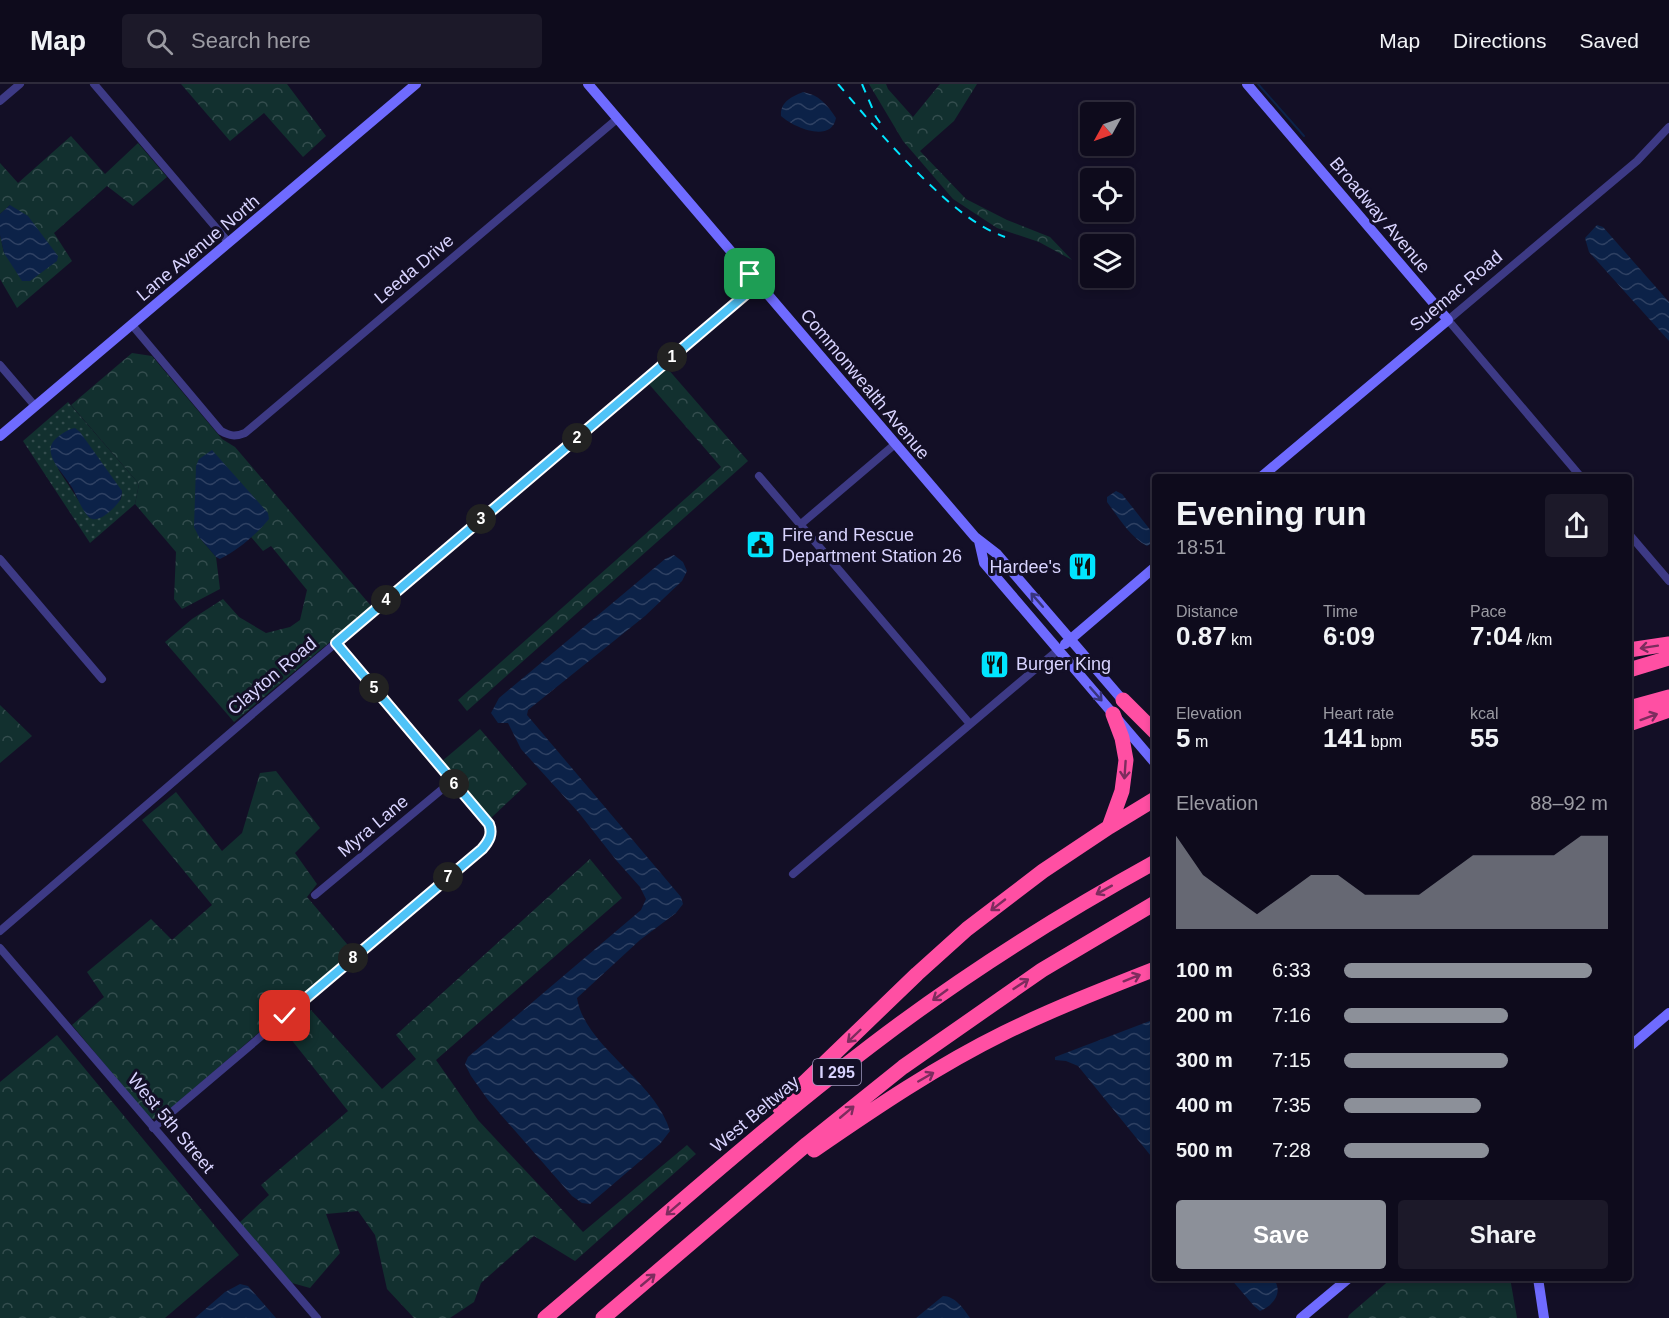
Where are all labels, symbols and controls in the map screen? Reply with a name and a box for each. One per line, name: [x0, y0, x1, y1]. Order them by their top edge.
search box: [122, 14, 542, 68]
text: Map: [30, 25, 86, 56]
icon: search: [143, 25, 176, 58]
text: Search here: [191, 28, 311, 53]
text: Map: [1379, 29, 1420, 52]
text: Directions: [1453, 29, 1546, 52]
text: Saved: [1579, 29, 1639, 52]
north arrow: [1080, 102, 1134, 156]
map controls: [1080, 102, 1134, 288]
street label: Broadway Avenue: [1326, 153, 1434, 277]
button: locate: [1080, 168, 1134, 222]
street label: Lane Avenue North: [133, 191, 263, 305]
street label: Leeda Drive: [370, 230, 458, 308]
button: layers: [1080, 234, 1134, 288]
street label: Suemac Road: [1406, 247, 1506, 335]
pin: [724, 248, 775, 299]
icon: arrive: [733, 257, 766, 290]
street label: Commonwealth Avenue: [796, 305, 934, 463]
pin: 1: [657, 342, 687, 372]
text: 1: [668, 348, 676, 365]
pin: 2: [562, 423, 592, 453]
text: 2: [573, 429, 581, 446]
button: share: [1545, 494, 1608, 557]
text: Evening run: [1176, 495, 1367, 532]
pin: 3: [466, 504, 496, 534]
text: 3: [477, 510, 485, 527]
place label: Fire and Rescue Department Station 26: [782, 525, 962, 566]
public building icon: Fire and Rescue Department Station 26: [745, 529, 777, 561]
text: 18:51: [1176, 536, 1226, 558]
restaurant icon: Hardee's: [1066, 551, 1098, 583]
place label: Hardee's: [990, 557, 1061, 577]
pin: 4: [371, 585, 401, 615]
text: 4: [382, 591, 390, 608]
one-way arrow: [1030, 593, 1044, 608]
text: Distance: [1176, 603, 1238, 620]
text: Time: [1323, 603, 1358, 620]
text: Pace: [1470, 603, 1506, 620]
text: 0.87: [1176, 621, 1227, 651]
text: 6:09: [1323, 621, 1375, 651]
text: 7:04: [1470, 621, 1522, 651]
text: km: [1227, 631, 1252, 648]
text: /km: [1522, 631, 1552, 648]
street label: Clayton Road: [224, 633, 320, 719]
one-way arrow: [1640, 642, 1659, 653]
restaurant icon: Burger King: [979, 648, 1011, 680]
place label: Burger King: [1016, 654, 1111, 674]
pin: 5: [359, 673, 389, 703]
text: 5: [370, 679, 378, 696]
one-way arrow: [1089, 686, 1103, 701]
text: Elevation: [1176, 705, 1242, 722]
text: Heart rate: [1323, 705, 1394, 722]
text: kcal: [1470, 705, 1498, 722]
one-way arrow: [1639, 711, 1658, 722]
text: 5: [1176, 723, 1190, 753]
text: 141: [1323, 723, 1366, 753]
text: 55: [1470, 723, 1499, 753]
text: m: [1190, 733, 1208, 750]
text: bpm: [1366, 733, 1402, 750]
one-way arrow: [1120, 760, 1131, 780]
pin: 6: [439, 769, 469, 799]
text: 6: [450, 775, 458, 792]
street label: Myra Lane: [334, 791, 412, 861]
text: Elevation: [1176, 792, 1258, 814]
text: 88–92 m: [1530, 792, 1608, 814]
pin: 7: [433, 862, 463, 892]
text: 7: [444, 868, 452, 885]
one-way arrow: [1096, 884, 1113, 896]
one-way arrow: [991, 898, 1007, 911]
pin: 8: [338, 943, 368, 973]
text: 8: [349, 949, 357, 966]
text: 100 m: [1176, 959, 1233, 981]
text: 6:33: [1272, 959, 1311, 981]
one-way arrow: [1123, 972, 1141, 983]
one-way arrow: [1012, 978, 1029, 990]
one-way arrow: [932, 989, 948, 1002]
pin: [259, 990, 310, 1041]
icon: check: [268, 999, 301, 1032]
text: 200 m: [1176, 1004, 1233, 1026]
text: 7:16: [1272, 1004, 1311, 1026]
one-way arrow: [847, 1028, 862, 1043]
text: 300 m: [1176, 1049, 1233, 1071]
text: 7:15: [1272, 1049, 1311, 1071]
road number: I 295: [813, 1059, 861, 1085]
street label: West 5th Street: [124, 1069, 218, 1177]
street label: West Beltway: [707, 1071, 803, 1157]
one-way arrow: [917, 1071, 934, 1083]
text: 400 m: [1176, 1094, 1233, 1116]
text: 7:35: [1272, 1094, 1311, 1116]
one-way arrow: [839, 1105, 855, 1118]
text: 500 m: [1176, 1139, 1233, 1161]
text: 7:28: [1272, 1139, 1311, 1161]
button: Save: [1176, 1200, 1386, 1269]
button: Share: [1398, 1200, 1608, 1269]
one-way arrow: [666, 1202, 681, 1216]
one-way arrow: [640, 1273, 655, 1287]

